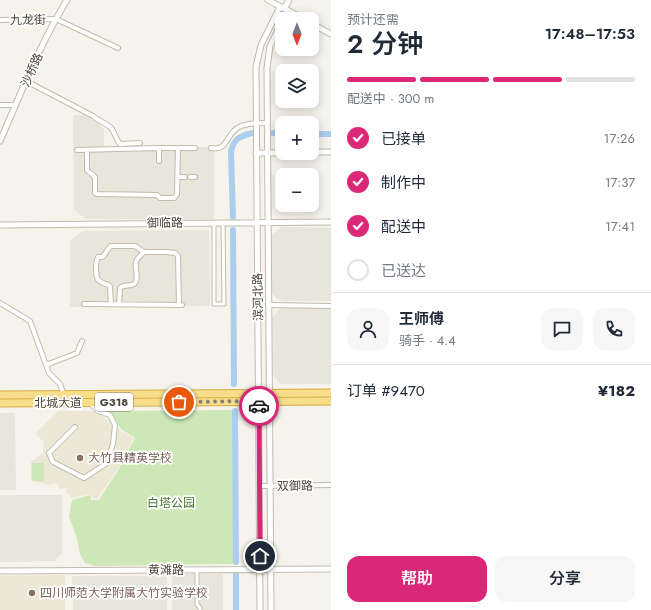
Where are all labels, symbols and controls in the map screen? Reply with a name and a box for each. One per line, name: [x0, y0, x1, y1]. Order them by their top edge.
text: 预计还需: [347, 10, 399, 29]
street label: 九龙街: [10, 11, 46, 29]
north arrow: [275, 12, 319, 56]
map controls: [275, 12, 319, 212]
text: 17:48–17:53: [545, 23, 635, 45]
text: 2 分钟: [347, 25, 423, 63]
street label: 沙桥路: [16, 50, 48, 90]
button: layers: [275, 64, 319, 108]
text: 配送中 · 300 m: [347, 89, 434, 108]
button: +: [275, 116, 319, 160]
icon: check: [347, 127, 369, 149]
text: 已接单: [381, 128, 426, 150]
text: 17:26: [604, 129, 635, 148]
button: −: [275, 168, 319, 212]
icon: check: [347, 171, 369, 193]
text: 制作中: [381, 172, 426, 194]
text: 17:37: [605, 173, 635, 192]
street label: 御临路: [147, 214, 183, 232]
icon: check: [347, 215, 369, 237]
text: 配送中: [381, 216, 426, 238]
text: 17:41: [605, 217, 635, 236]
text: 已送达: [381, 260, 426, 282]
street label: 滨河北路: [249, 273, 267, 321]
button: person: [347, 308, 389, 350]
text: 王师傅: [399, 308, 444, 330]
button: chat: [541, 308, 583, 350]
button: phone: [593, 308, 635, 350]
text: 骑手 · 4.4: [399, 331, 456, 350]
text: 订单 #9470: [347, 380, 425, 402]
text: ¥182: [598, 380, 635, 402]
pin: [162, 385, 196, 419]
courier: [239, 386, 279, 426]
icon: bag: [168, 391, 190, 413]
road number: G318: [95, 393, 133, 411]
street label: 北城大道: [34, 394, 82, 412]
icon: car: [248, 395, 270, 417]
place label: 大竹县精英学校: [88, 449, 172, 467]
marker: 大竹县精英学校: [75, 453, 85, 463]
street label: 双御路: [277, 477, 313, 495]
park label: 白塔公园: [147, 494, 195, 512]
pin: [243, 539, 277, 573]
icon: home: [249, 545, 271, 567]
button: 帮助: [347, 556, 487, 602]
button: 分享: [495, 556, 635, 602]
street label: 黄滩路: [148, 561, 184, 579]
place label: 四川师范大学附属大竹实验学校: [40, 584, 208, 602]
marker: 四川师范大学附属大竹实验学校: [27, 588, 37, 598]

